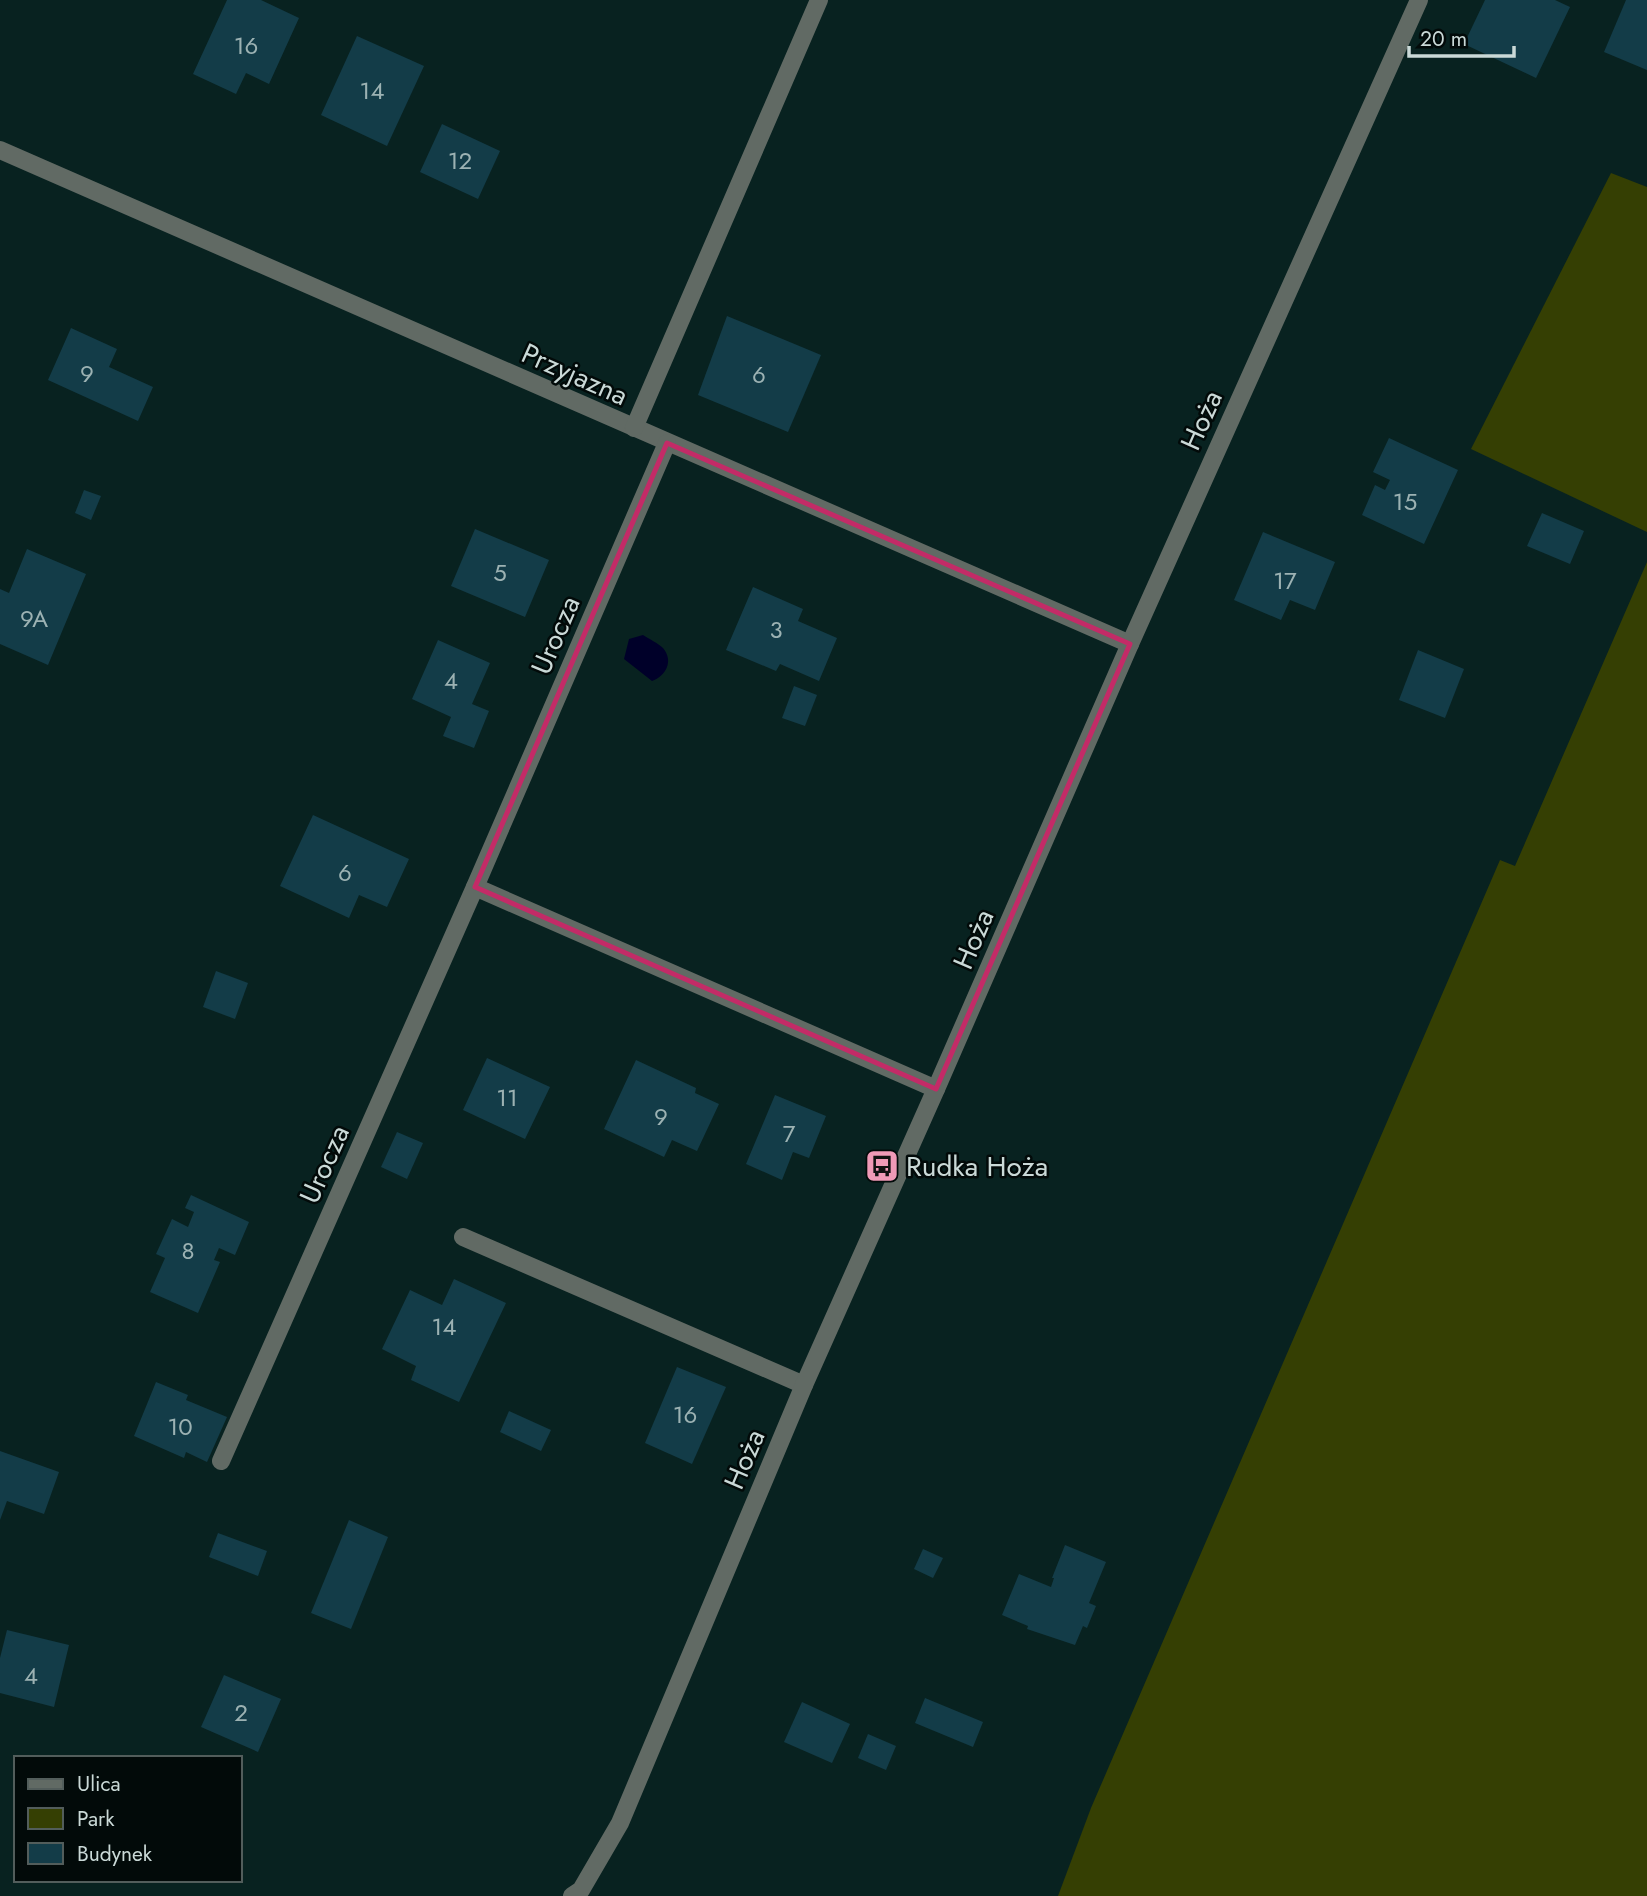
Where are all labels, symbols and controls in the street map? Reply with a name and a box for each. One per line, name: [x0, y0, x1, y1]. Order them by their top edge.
scale bar: [1409, 14, 1514, 58]
text: 20 m: [1420, 24, 1467, 54]
house number: 16: [234, 28, 258, 63]
house number: 14: [360, 73, 384, 108]
house number: 12: [448, 143, 472, 178]
street label: Przyjazna: [515, 333, 634, 416]
house number: 9: [80, 356, 94, 391]
house number: 6: [752, 357, 766, 392]
street label: Hoża: [1170, 384, 1233, 457]
house number: 15: [1393, 484, 1417, 519]
house number: 5: [493, 555, 507, 590]
house number: 17: [1273, 563, 1297, 598]
street label: Urocza: [521, 590, 590, 681]
house number: 9A: [20, 601, 48, 636]
house number: 3: [769, 612, 783, 647]
house number: 4: [444, 663, 458, 698]
house number: 6: [338, 855, 352, 890]
street label: Hoża: [943, 903, 1004, 976]
house number: 11: [496, 1080, 518, 1115]
house number: 9: [654, 1099, 668, 1134]
house number: 7: [783, 1116, 796, 1151]
street label: Urocza: [289, 1119, 360, 1210]
place label: Rudka Hoża: [906, 1146, 1048, 1187]
bus stop icon: Rudka Hoża: [863, 1147, 901, 1185]
house number: 8: [181, 1233, 195, 1268]
house number: 14: [432, 1309, 456, 1344]
house number: 16: [673, 1397, 697, 1432]
house number: 10: [167, 1409, 193, 1444]
street label: Hoża: [714, 1423, 775, 1496]
house number: 4: [24, 1658, 38, 1693]
house number: 2: [234, 1695, 248, 1730]
legend: [14, 1756, 242, 1882]
text: Ulica: [77, 1769, 121, 1799]
text: Park: [77, 1804, 115, 1834]
text: Budynek: [77, 1839, 153, 1869]

